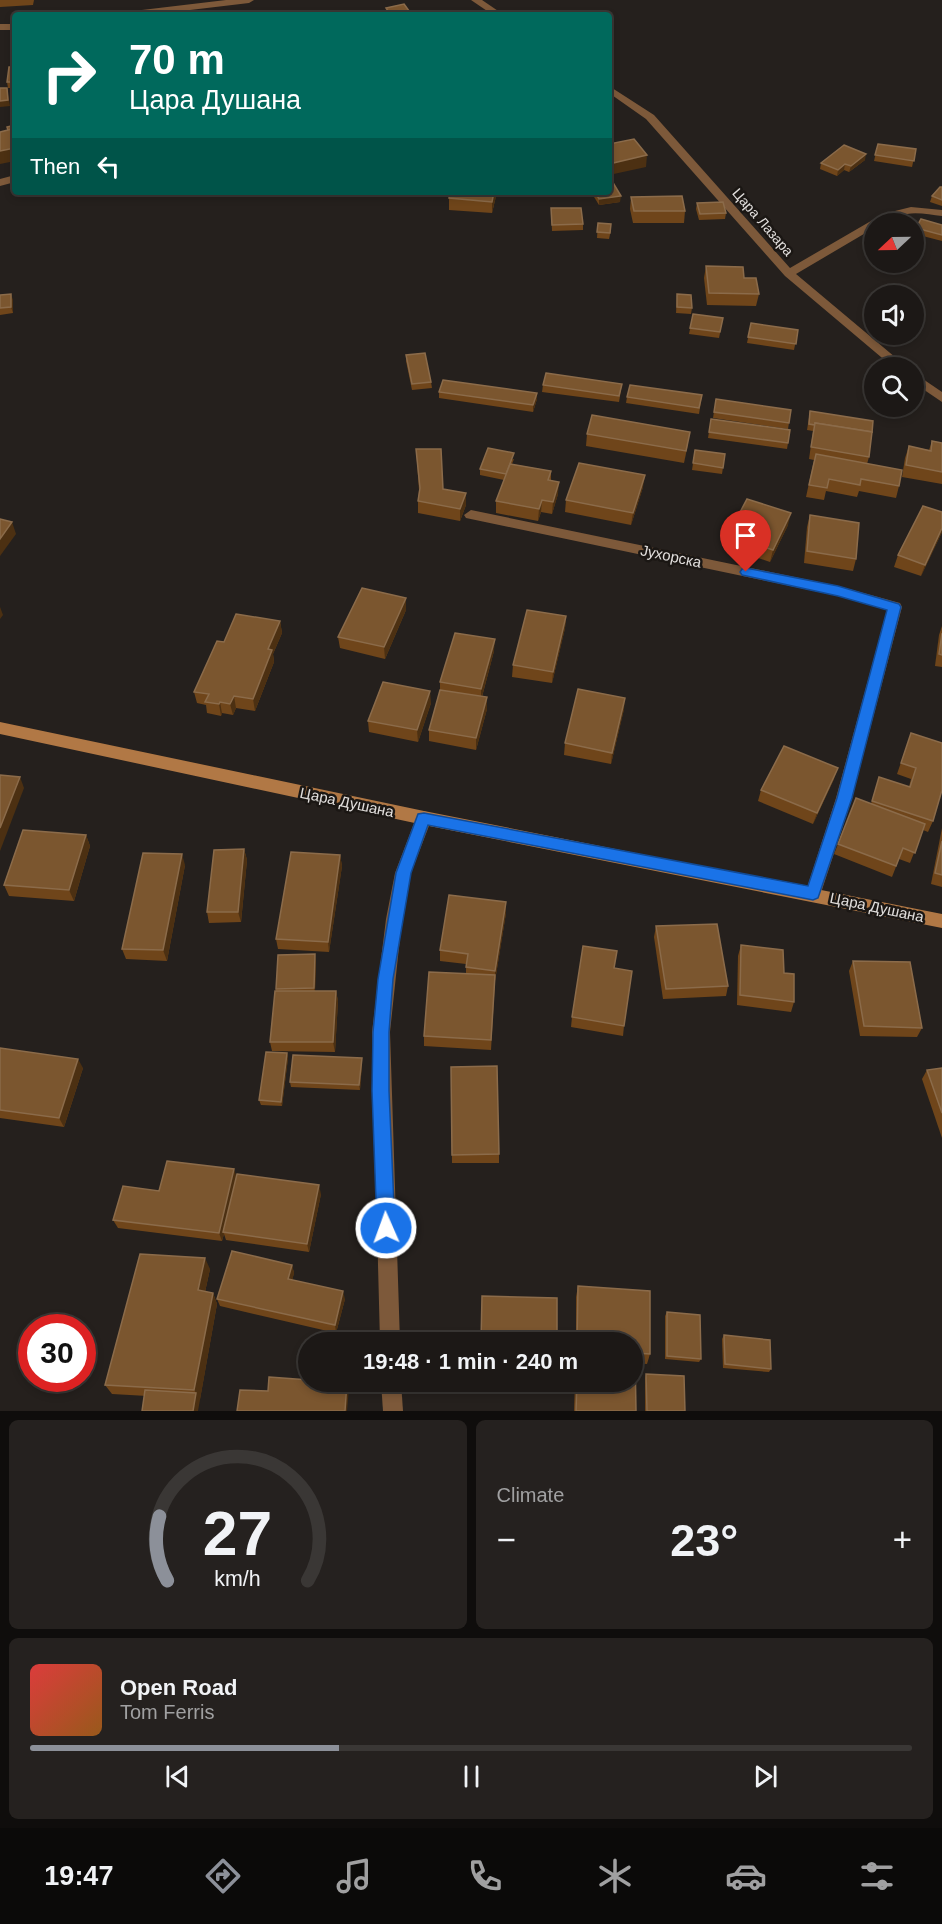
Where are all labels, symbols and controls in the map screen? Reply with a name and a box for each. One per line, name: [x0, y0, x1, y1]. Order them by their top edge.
icon: right: [30, 36, 108, 114]
text: 70 m: [129, 36, 225, 83]
text: Цара Душана: [129, 85, 301, 115]
icon: left: [92, 150, 125, 183]
text: Then: [30, 154, 80, 179]
street label: Цара Лазара: [729, 185, 797, 259]
north arrow: [864, 213, 924, 273]
map controls: [864, 213, 924, 417]
button: sound: [864, 285, 924, 345]
button: search: [864, 357, 924, 417]
pin: [720, 510, 771, 572]
icon: arrive: [729, 519, 762, 552]
street label: Јухорска: [639, 541, 704, 571]
street label: Цара Душана: [298, 784, 396, 820]
street label: Цара Душана: [828, 889, 926, 925]
position arrow: [354, 1196, 418, 1260]
speed limit sign: 30: [18, 1314, 96, 1392]
text: 19:48 · 1 min · 240 m: [363, 1349, 578, 1374]
text: Climate: [497, 1484, 564, 1506]
text: 27: [203, 1499, 272, 1568]
text: 23°: [670, 1515, 738, 1566]
text: −: [497, 1521, 516, 1558]
text: +: [893, 1521, 912, 1558]
text: km/h: [215, 1568, 261, 1592]
text: Open Road: [120, 1675, 237, 1700]
text: Tom Ferris: [120, 1701, 214, 1723]
icon: previous: [161, 1760, 194, 1793]
icon: pause: [455, 1760, 488, 1793]
icon: next: [749, 1760, 782, 1793]
icon: directions: [202, 1855, 244, 1897]
icon: music: [333, 1855, 375, 1897]
icon: phone: [464, 1855, 506, 1897]
icon: climate: [594, 1855, 636, 1897]
icon: car: [725, 1855, 767, 1897]
icon: filters: [856, 1855, 898, 1897]
text: 19:47: [44, 1861, 113, 1891]

